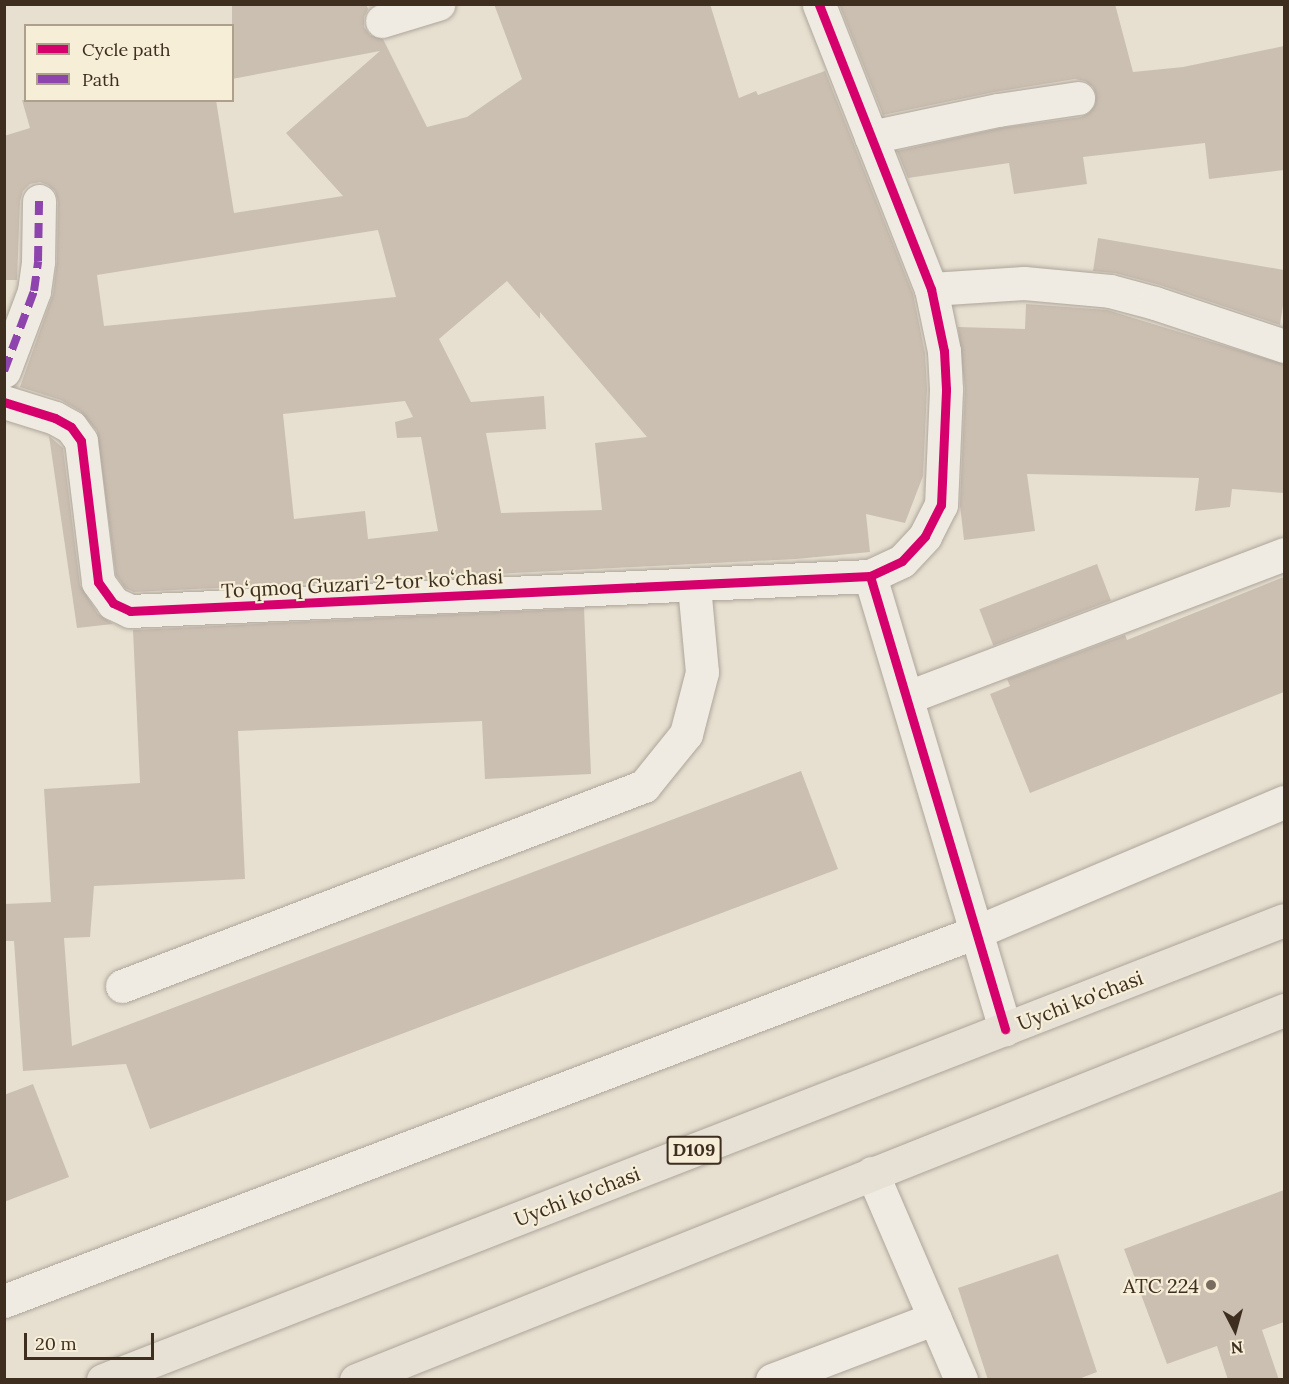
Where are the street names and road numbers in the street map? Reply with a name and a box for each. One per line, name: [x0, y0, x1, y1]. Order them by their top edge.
street label: Toʻqmoq Guzari 2-tor koʻchasi: [220, 564, 504, 602]
street label: Uychi ko'chasi: [1014, 965, 1146, 1035]
road number: D109: [666, 1135, 722, 1165]
street label: Uychi ko'chasi: [511, 1161, 643, 1231]

